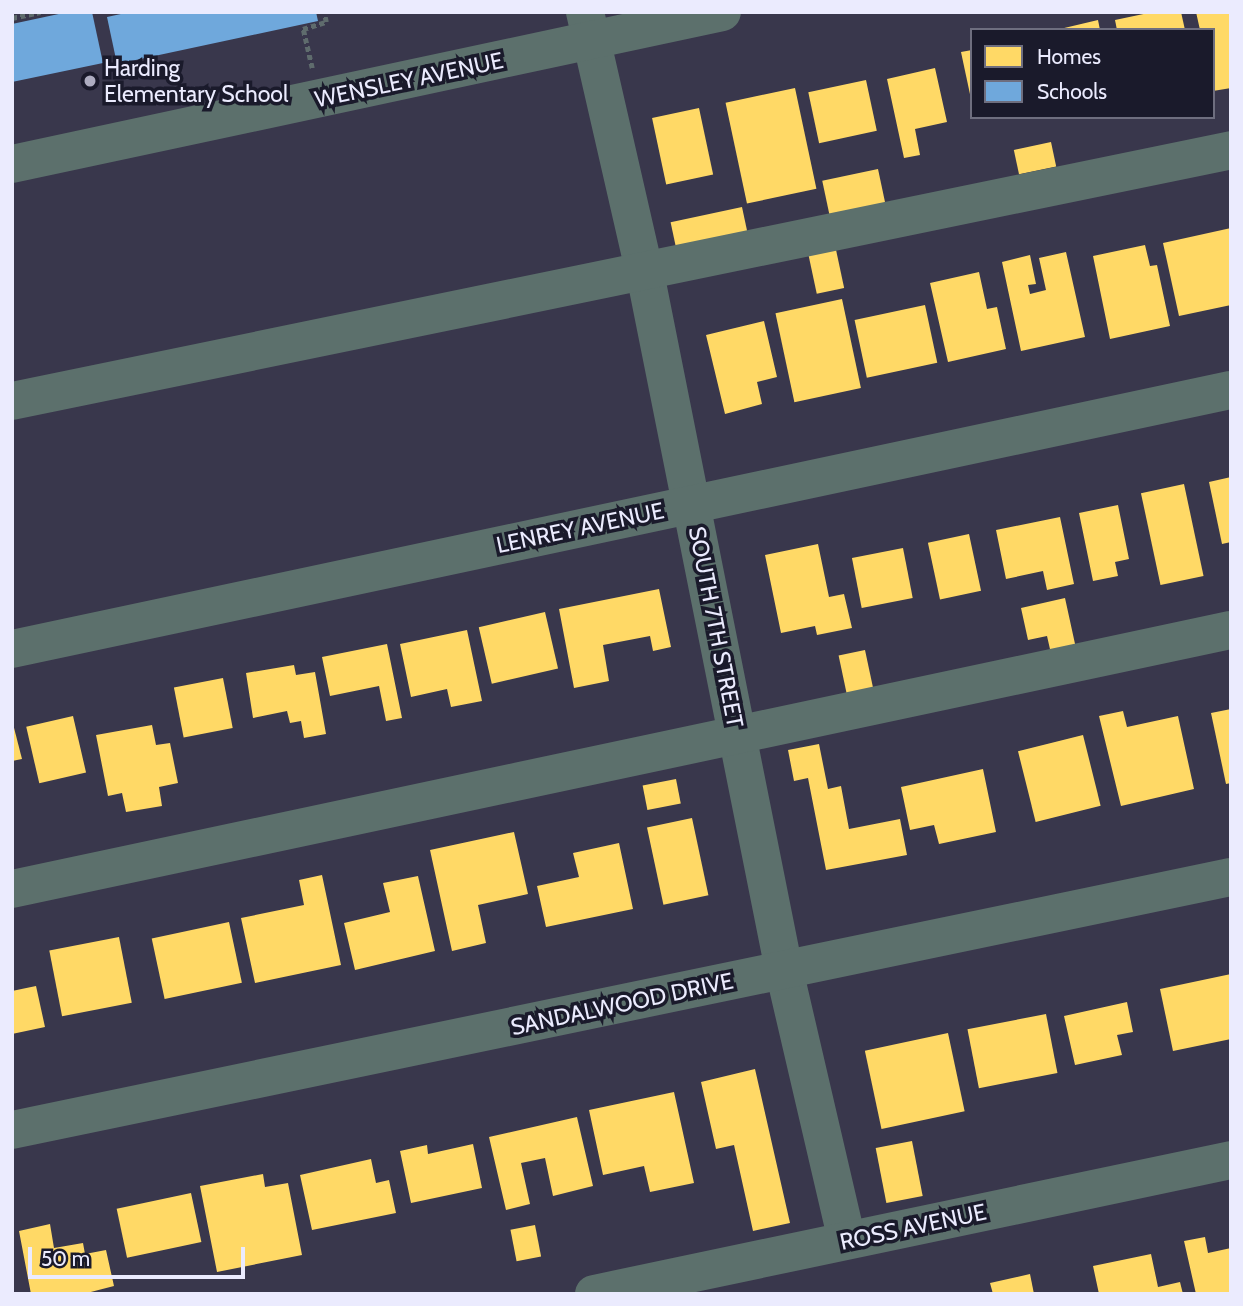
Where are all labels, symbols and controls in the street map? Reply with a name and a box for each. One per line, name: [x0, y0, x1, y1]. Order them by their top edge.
legend: [970, 28, 1215, 119]
text: Homes: [1037, 44, 1101, 69]
street label: WENSLEY AVENUE: [312, 47, 506, 113]
place label: Harding Elementary School: [104, 54, 288, 108]
marker: Harding Elementary School: [82, 73, 98, 89]
text: Schools: [1037, 79, 1107, 104]
street label: LENREY AVENUE: [494, 497, 666, 559]
street label: SOUTH 7TH STREET: [683, 524, 749, 730]
street label: SANDALWOOD DRIVE: [508, 967, 736, 1041]
street label: ROSS AVENUE: [837, 1198, 989, 1256]
scale bar: [32, 1232, 248, 1276]
text: 50 m: [41, 1246, 90, 1271]

